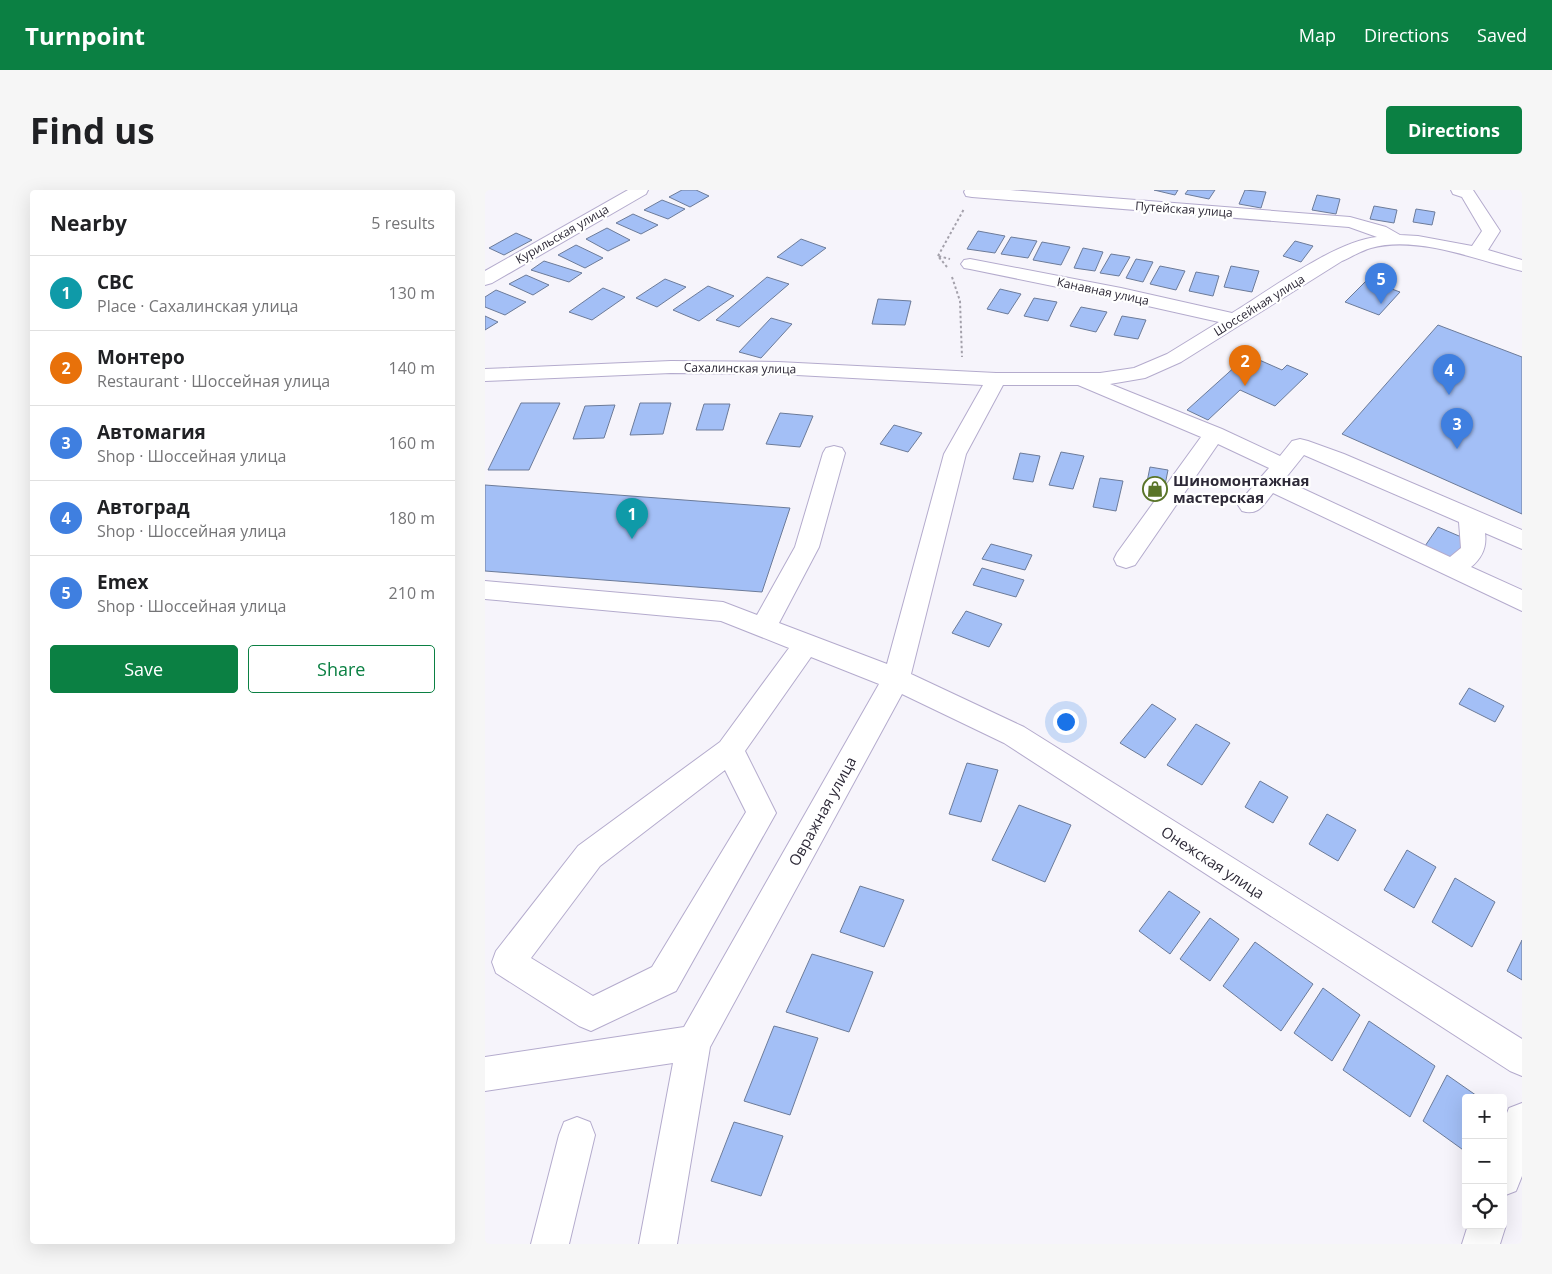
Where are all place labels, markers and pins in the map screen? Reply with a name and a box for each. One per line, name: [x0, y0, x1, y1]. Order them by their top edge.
pin: 5: [1365, 263, 1397, 304]
pin: 2: [1229, 345, 1261, 386]
pin: 4: [1433, 354, 1465, 395]
pin: 3: [1441, 408, 1473, 449]
place label: Шиномонтажная мастерская: [1173, 470, 1309, 507]
shop icon: Шиномонтажная мастерская: [1142, 476, 1168, 502]
pin: 1: [616, 498, 648, 539]

